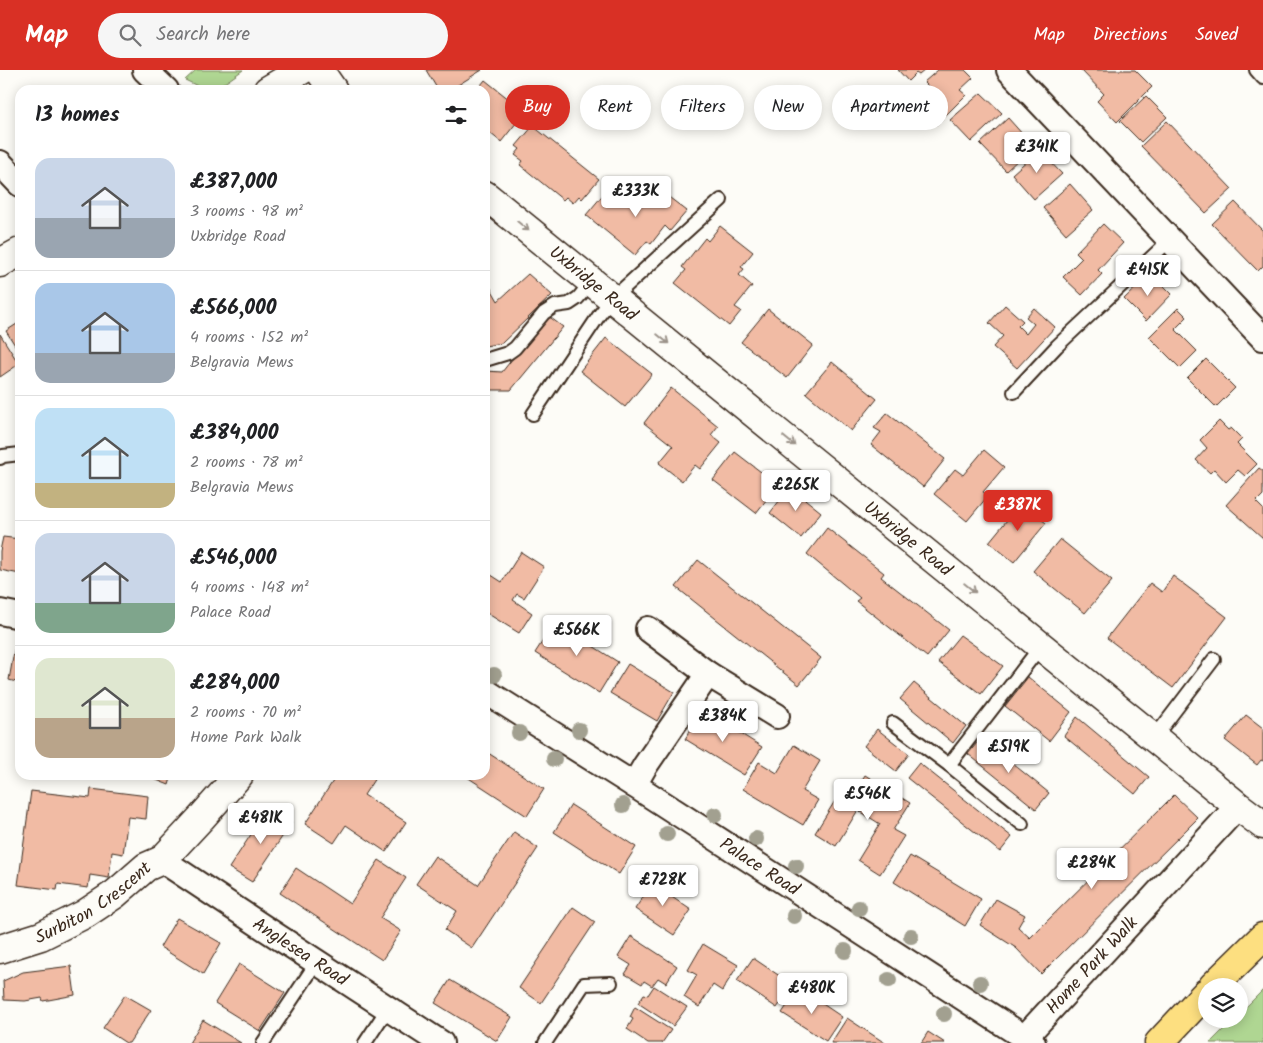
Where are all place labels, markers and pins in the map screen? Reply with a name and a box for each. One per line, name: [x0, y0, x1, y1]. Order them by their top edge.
pin: £341K: [1002, 132, 1072, 174]
pin: £333K: [601, 176, 671, 218]
pin: £415K: [1113, 254, 1183, 297]
pin: £265K: [761, 470, 831, 512]
pin: £387K: [983, 490, 1053, 532]
pin: £566K: [542, 614, 612, 657]
pin: £384K: [688, 700, 758, 743]
pin: £519K: [974, 732, 1044, 774]
pin: £546K: [833, 778, 903, 821]
pin: £481K: [226, 802, 296, 845]
pin: £284K: [1057, 848, 1127, 890]
pin: £728K: [628, 864, 698, 907]
pin: £480K: [777, 972, 847, 1015]

